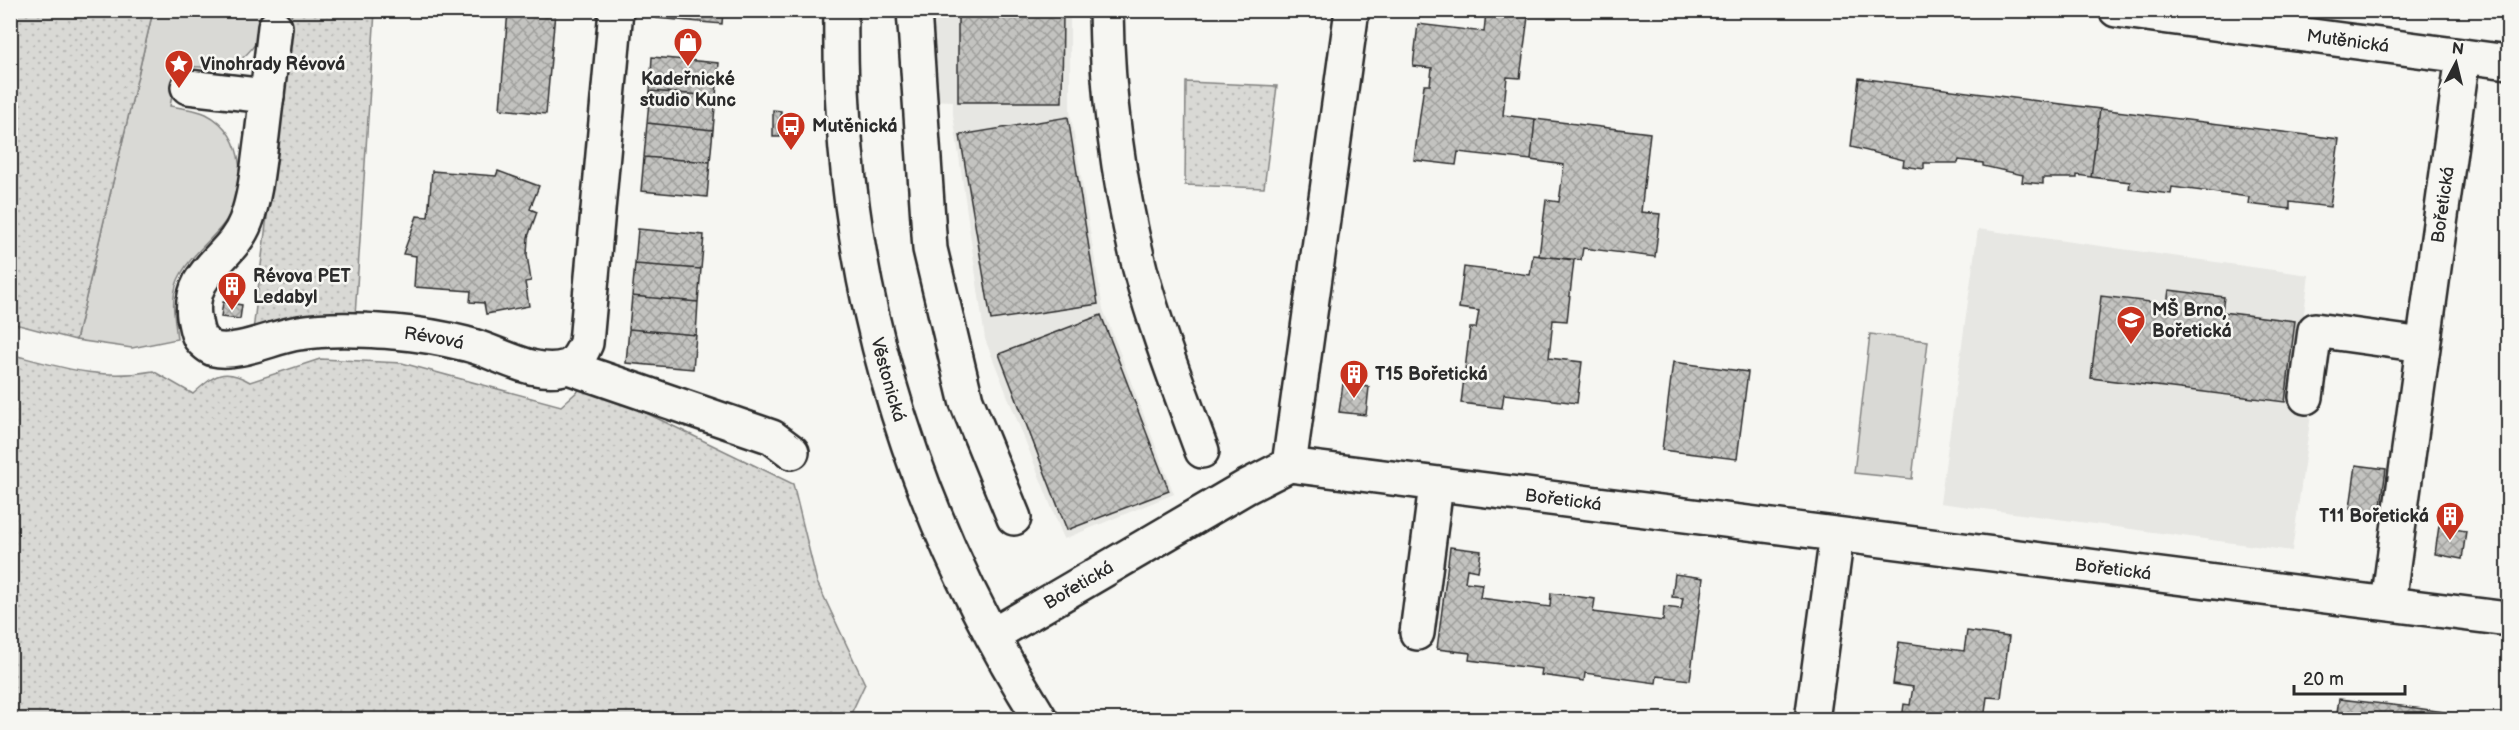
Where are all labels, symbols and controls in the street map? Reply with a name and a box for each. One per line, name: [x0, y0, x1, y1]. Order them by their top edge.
street label: Mutěnická: [2305, 25, 2391, 57]
shop icon: Kadeřnické studio Kunc: [672, 26, 704, 68]
north arrow: [2426, 33, 2486, 93]
text: N: [2451, 39, 2465, 60]
place icon: Vinohrady Révová: [163, 48, 195, 90]
place label: Vinohrady Révová: [200, 54, 345, 75]
place label: Kadeřnické studio Kunc: [640, 69, 736, 111]
bus stop icon: Mutěnická: [775, 110, 807, 152]
place label: Mutěnická: [812, 116, 898, 137]
street label: Bořetická: [2427, 165, 2459, 244]
place label: Révova PET Ledabyl: [253, 266, 352, 308]
building icon: Révova PET Ledabyl: [216, 270, 248, 312]
place label: MŠ Brno, Bořetická: [2152, 298, 2232, 342]
school or university icon: MŠ Brno, Bořetická: [2115, 304, 2147, 346]
street label: Révová: [403, 323, 466, 354]
street label: Věstonická: [866, 335, 910, 424]
building icon: T15 Bořetická: [1338, 358, 1370, 400]
place label: T15 Bořetická: [1375, 364, 1488, 385]
street label: Bořetická: [1524, 485, 1603, 515]
building icon: T11 Bořetická: [2434, 500, 2466, 542]
place label: T11 Bořetická: [2319, 506, 2429, 527]
street label: Bořetická: [2073, 554, 2153, 585]
street label: Bořetická: [1040, 557, 1117, 614]
scale bar: [2294, 658, 2405, 696]
text: 20 m: [2303, 669, 2344, 690]

